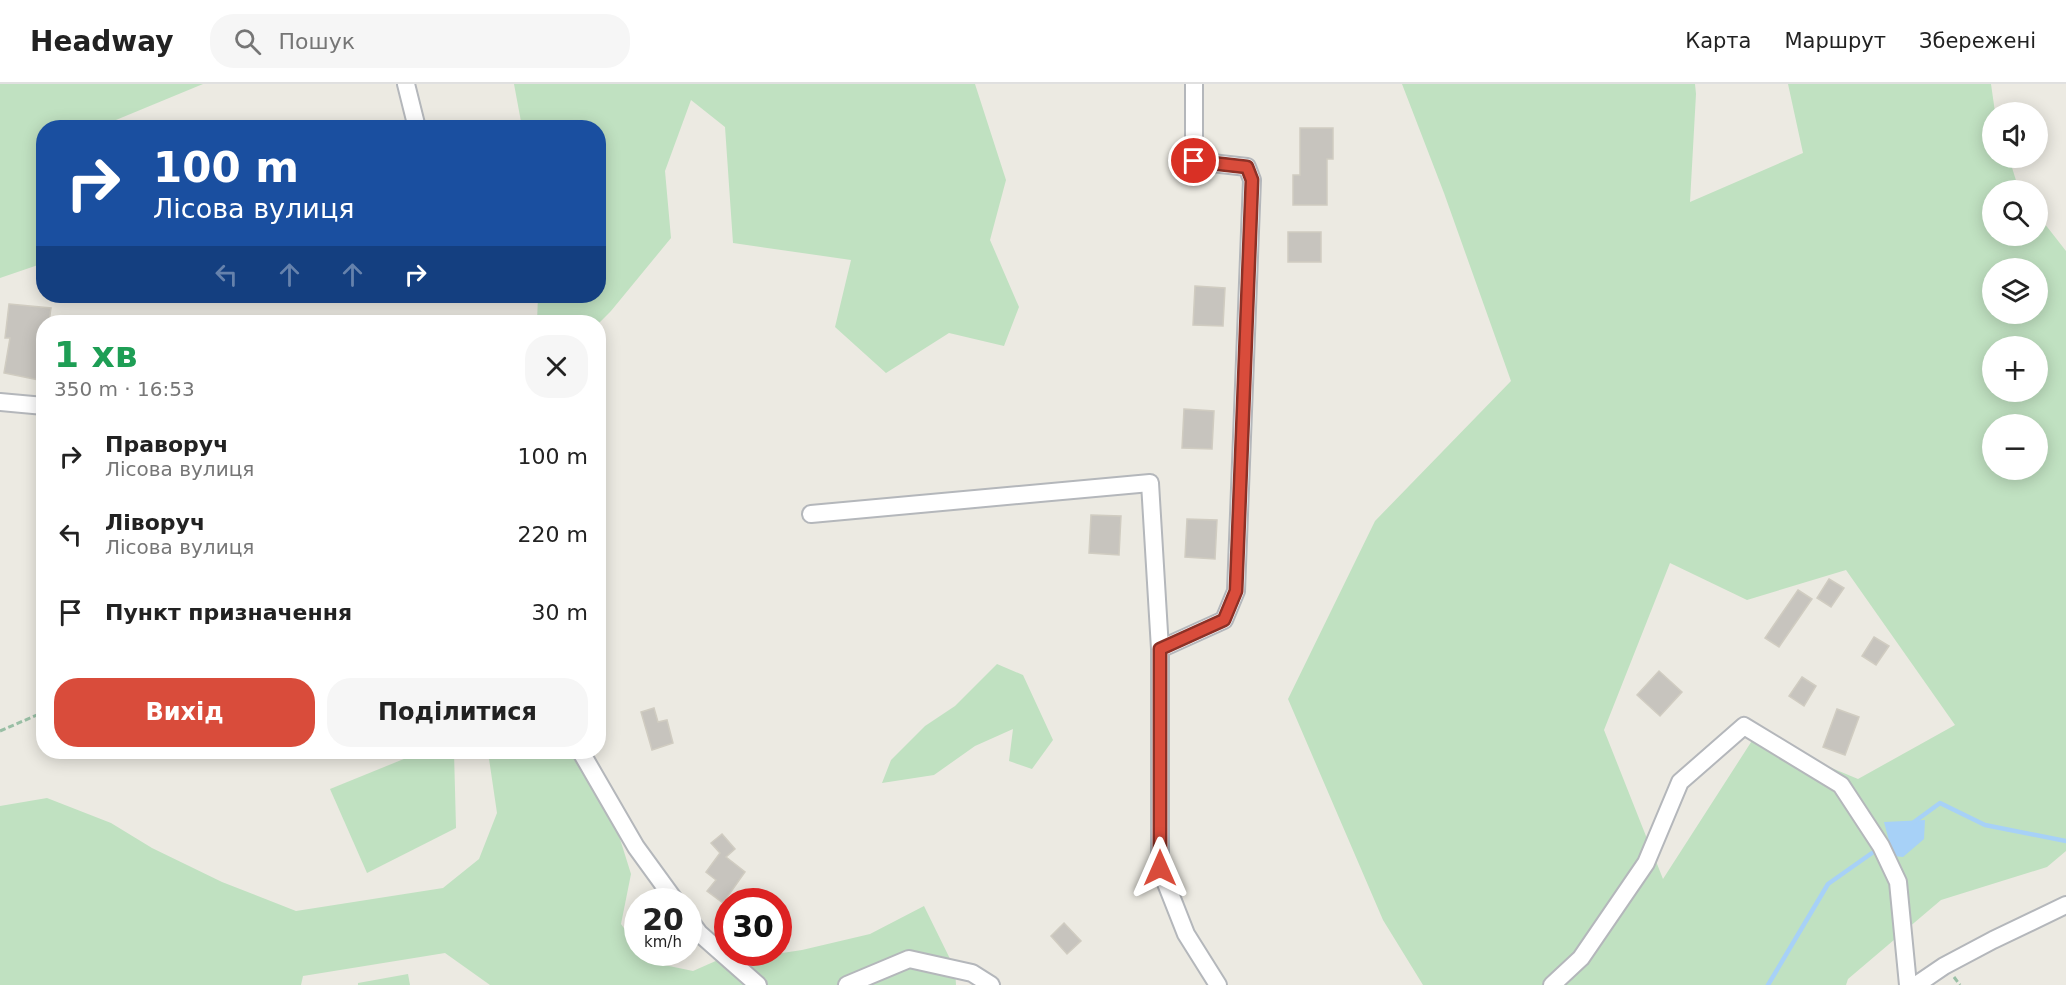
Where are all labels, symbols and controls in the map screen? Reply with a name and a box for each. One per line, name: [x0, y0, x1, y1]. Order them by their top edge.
search box: [210, 14, 630, 68]
text: Headway: [30, 25, 174, 58]
icon: search: [231, 25, 264, 58]
text: Пошук: [279, 29, 355, 54]
text: Карта: [1685, 29, 1751, 53]
text: Маршрут: [1784, 29, 1886, 53]
text: Збережені: [1919, 29, 2036, 53]
map controls: [1982, 102, 2048, 480]
button: sound: [1982, 102, 2048, 168]
pin: [1168, 135, 1219, 186]
text: 100 m: [153, 143, 299, 192]
icon: right: [54, 144, 132, 222]
icon: arrive: [1177, 144, 1210, 177]
button: search: [1982, 180, 2048, 246]
text: Лісова вулиця: [153, 193, 355, 224]
icon: left: [210, 258, 243, 291]
icon: ahead: [273, 258, 306, 291]
icon: ahead: [336, 258, 369, 291]
icon: right: [399, 258, 432, 291]
button: layers: [1982, 258, 2048, 324]
text: 1 хв: [54, 334, 138, 375]
button: close: [525, 335, 588, 398]
button: +: [1982, 336, 2048, 402]
text: 350 m · 16:53: [54, 377, 195, 401]
button: −: [1982, 414, 2048, 480]
text: Праворуч: [105, 432, 228, 457]
icon: right: [54, 440, 87, 473]
text: 100 m: [518, 444, 588, 469]
text: Лісова вулиця: [105, 457, 254, 481]
text: Ліворуч: [105, 510, 205, 535]
icon: left: [54, 518, 87, 551]
text: 220 m: [518, 522, 588, 547]
text: Лісова вулиця: [105, 535, 254, 559]
icon: arrive: [54, 596, 87, 629]
text: Пункт призначення: [105, 600, 352, 625]
text: 30 m: [532, 600, 588, 625]
button: Вихід: [54, 678, 315, 747]
button: Поділитися: [327, 678, 588, 747]
position arrow: [1128, 836, 1192, 900]
speed limit sign: 30: [714, 888, 792, 966]
text: 20: [642, 902, 684, 937]
text: km/h: [644, 933, 682, 951]

